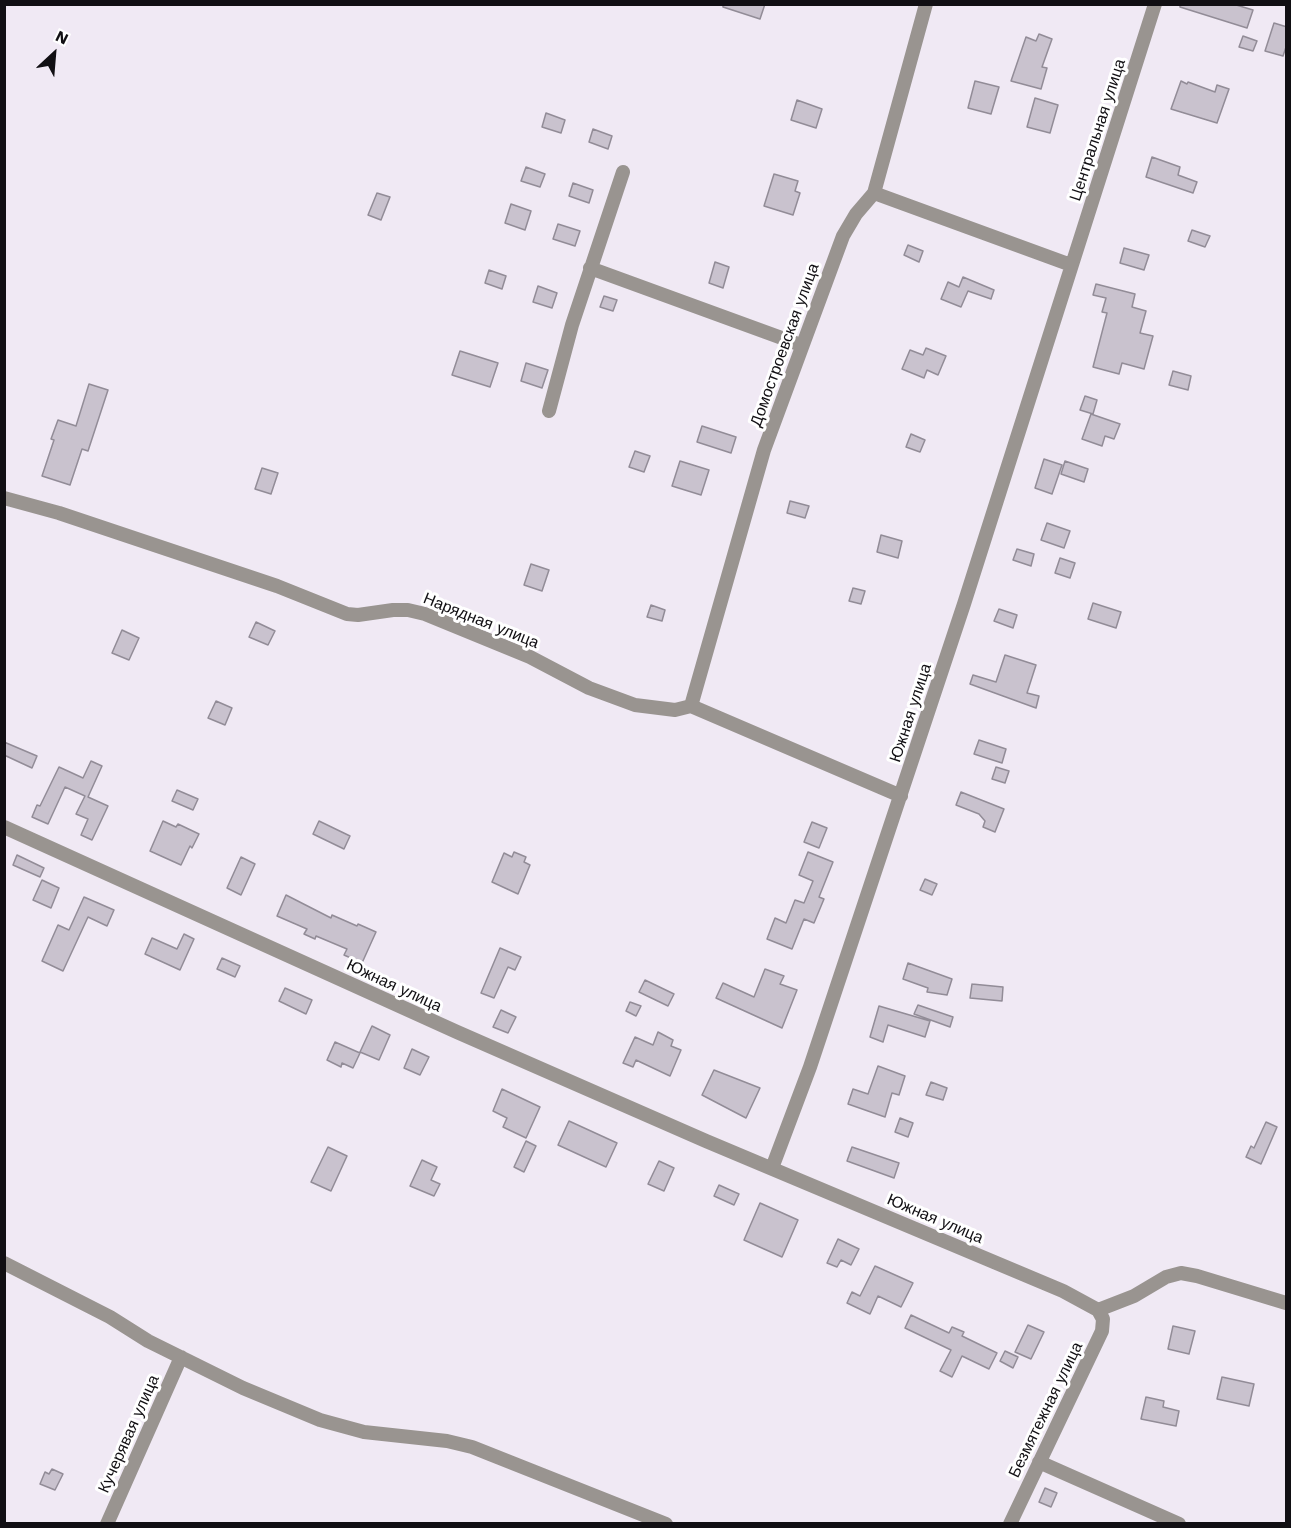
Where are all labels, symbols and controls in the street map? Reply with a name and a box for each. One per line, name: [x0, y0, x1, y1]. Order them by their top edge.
north arrow: [24, 24, 84, 84]
text: N: [53, 26, 72, 49]
street label: Центральная улица: [1066, 57, 1130, 203]
street label: Домостроевская улица: [746, 261, 824, 429]
street label: Нарядная улица: [420, 589, 542, 653]
street label: Южная улица: [886, 661, 936, 765]
street label: Южная улица: [343, 956, 445, 1016]
street label: Южная улица: [884, 1190, 986, 1248]
street label: Безмятежная улица: [1005, 1339, 1087, 1481]
street label: Кучерявая улица: [94, 1372, 164, 1496]

